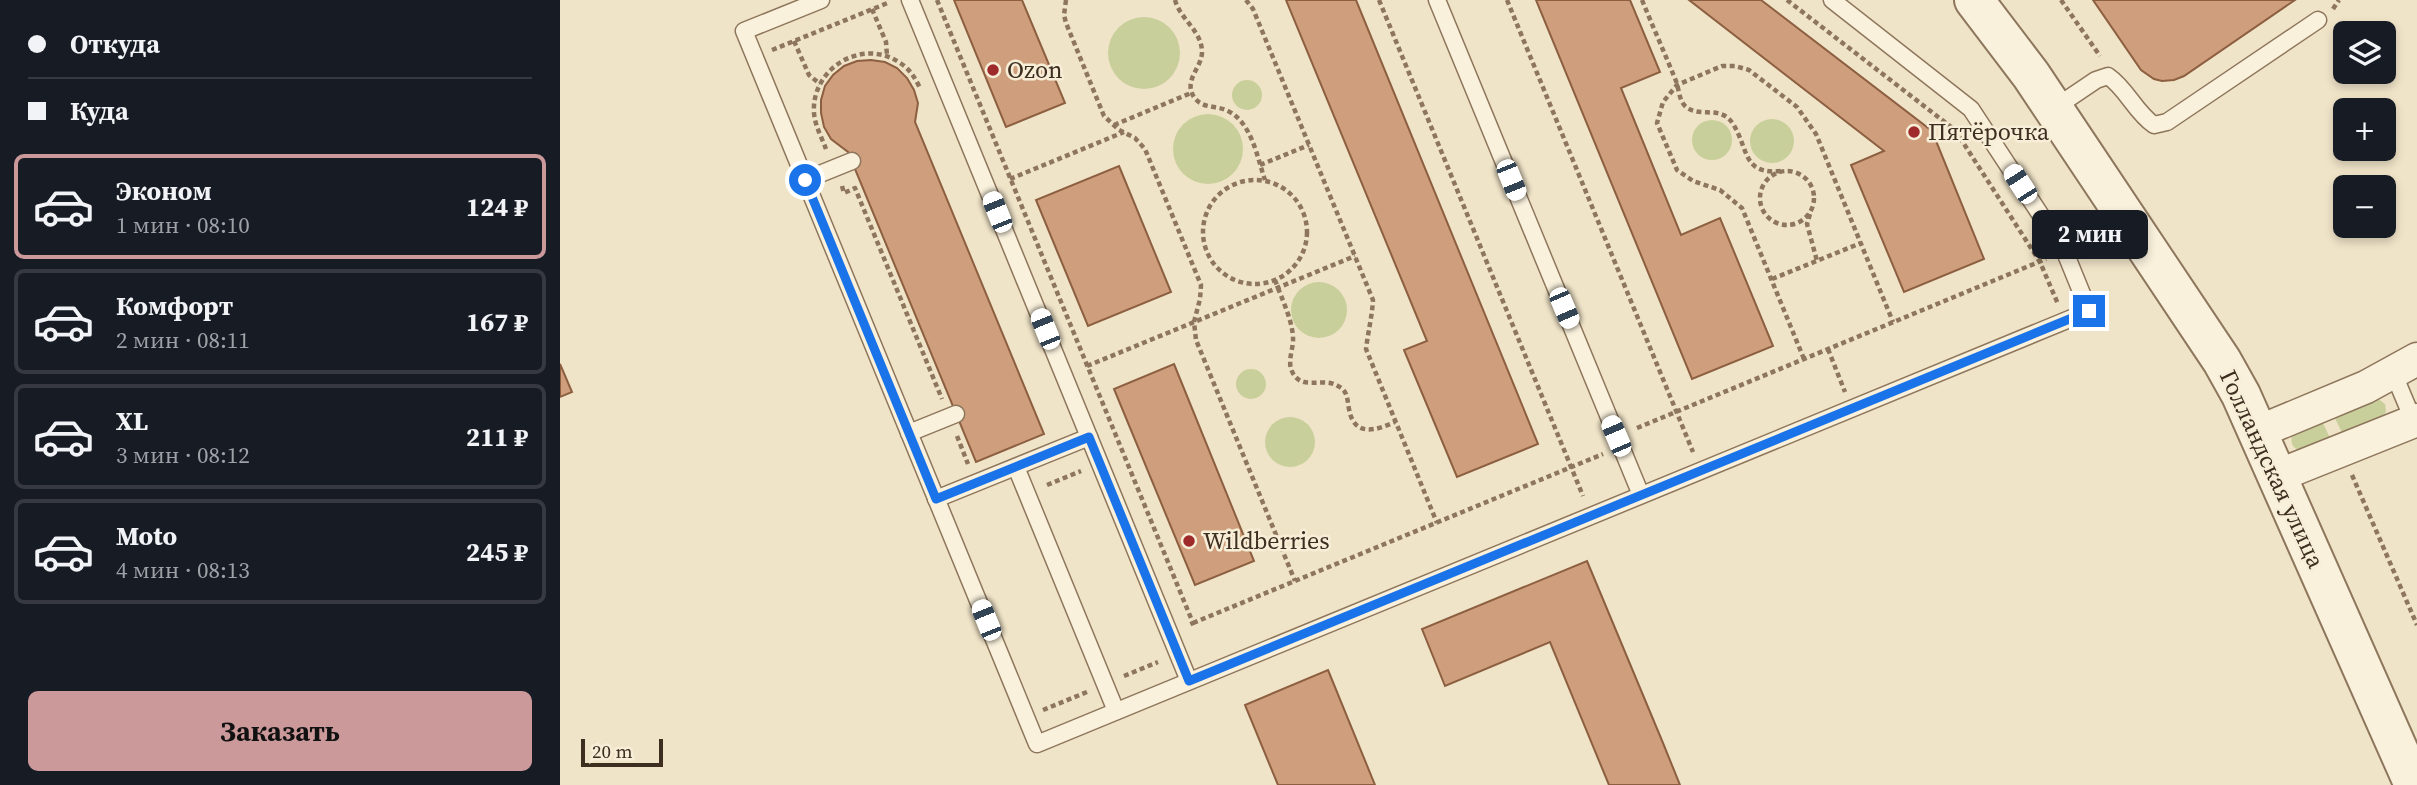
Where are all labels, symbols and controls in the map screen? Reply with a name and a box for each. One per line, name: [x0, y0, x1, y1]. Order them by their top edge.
map controls: [2333, 21, 2396, 238]
button: layers: [2333, 21, 2396, 84]
text: Откуда: [70, 26, 160, 62]
place label: Ozon: [1007, 53, 1063, 86]
marker: Ozon: [985, 62, 1001, 78]
text: Куда: [70, 93, 129, 129]
button: +: [2333, 98, 2396, 161]
place label: Пятёрочка: [1928, 115, 2050, 148]
marker: Пятёрочка: [1906, 124, 1922, 140]
car: [1494, 157, 1529, 203]
car: [2000, 161, 2041, 207]
route start: [789, 164, 821, 196]
text: Эконом: [116, 173, 212, 209]
icon: car: [32, 175, 95, 238]
button: −: [2333, 175, 2396, 238]
text: 124 ₽: [466, 189, 528, 225]
car: [980, 189, 1015, 235]
text: 1 мин · 08:10: [116, 209, 250, 241]
callout: 2 мин: [2031, 210, 2147, 258]
text: 2 мин: [2058, 218, 2122, 250]
car: [1547, 285, 1582, 331]
text: Комфорт: [116, 288, 233, 324]
icon: car: [32, 290, 95, 353]
route end: [2073, 295, 2105, 327]
text: 167 ₽: [466, 304, 528, 340]
car: [1028, 306, 1063, 352]
text: 2 мин · 08:11: [116, 324, 250, 356]
street label: Голландская улица: [2212, 364, 2333, 574]
text: XL: [116, 403, 148, 439]
icon: car: [32, 405, 95, 468]
car: [1599, 413, 1634, 459]
text: 211 ₽: [466, 419, 528, 455]
text: 3 мин · 08:12: [116, 439, 250, 471]
text: Moto: [116, 518, 177, 554]
icon: car: [32, 520, 95, 583]
place label: Wildberries: [1203, 524, 1330, 557]
marker: Wildberries: [1181, 533, 1197, 549]
text: 245 ₽: [466, 534, 528, 570]
text: 4 мин · 08:13: [116, 554, 250, 586]
car: [969, 597, 1004, 643]
button: Заказать: [28, 691, 532, 771]
scale bar: [581, 736, 663, 768]
text: 20 m: [592, 738, 633, 764]

